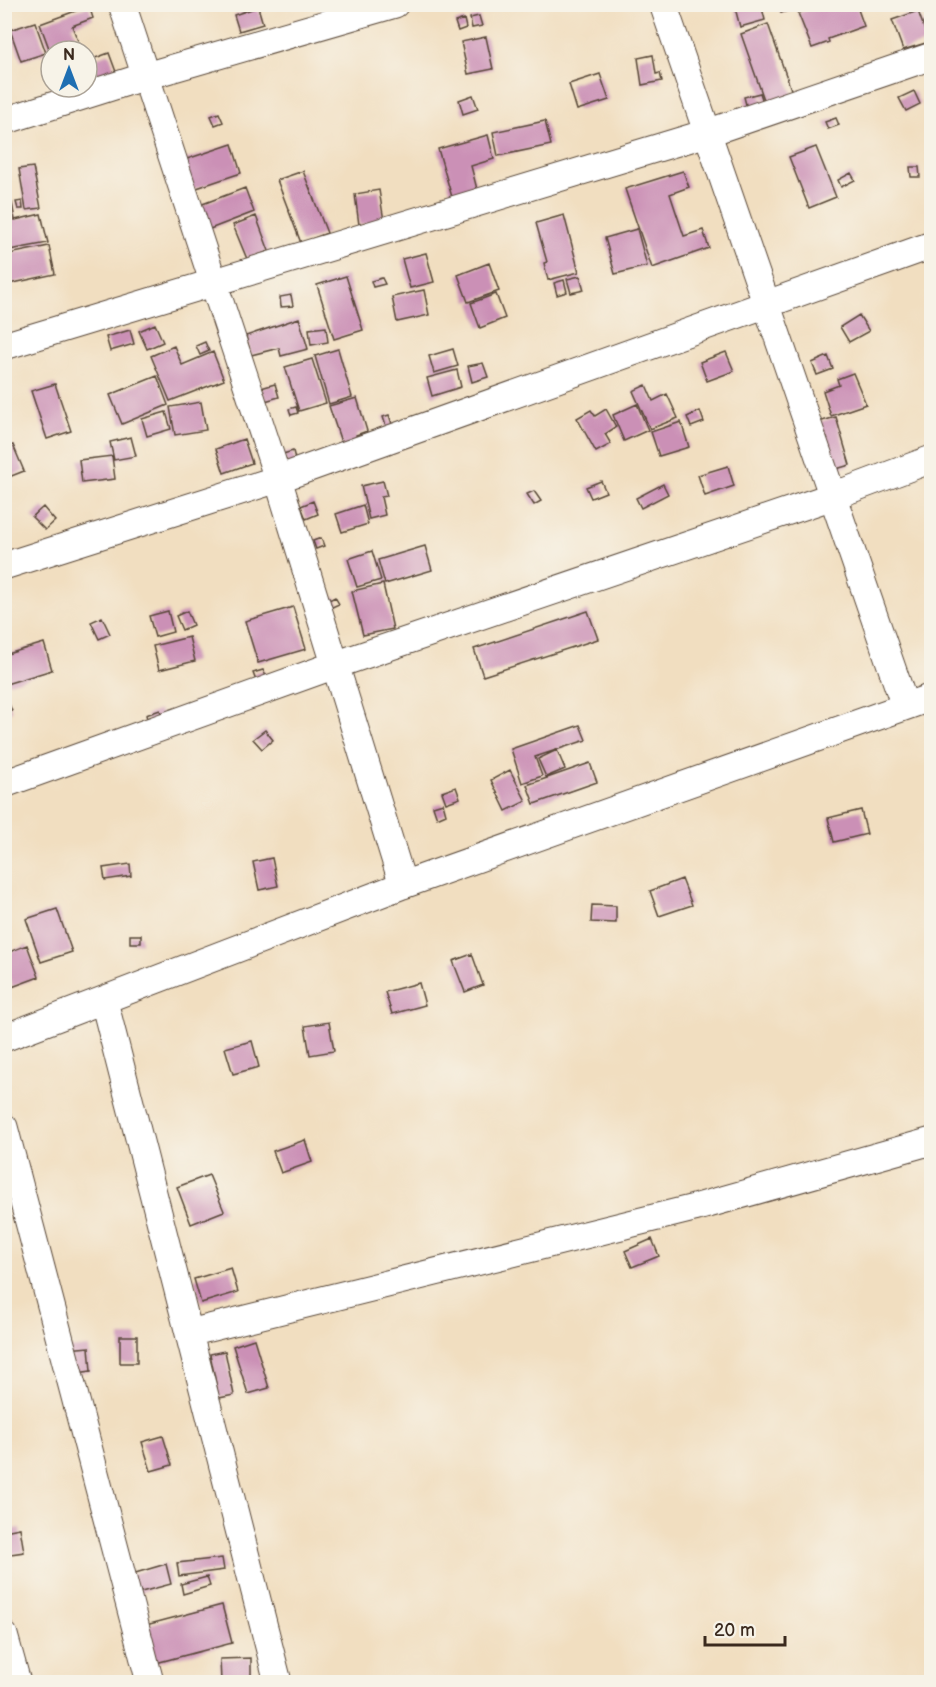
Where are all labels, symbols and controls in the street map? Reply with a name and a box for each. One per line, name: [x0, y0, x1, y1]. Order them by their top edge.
north arrow: [39, 39, 99, 99]
text: N: [63, 46, 75, 65]
scale bar: [705, 1609, 784, 1647]
text: 20 m: [714, 1620, 755, 1641]

